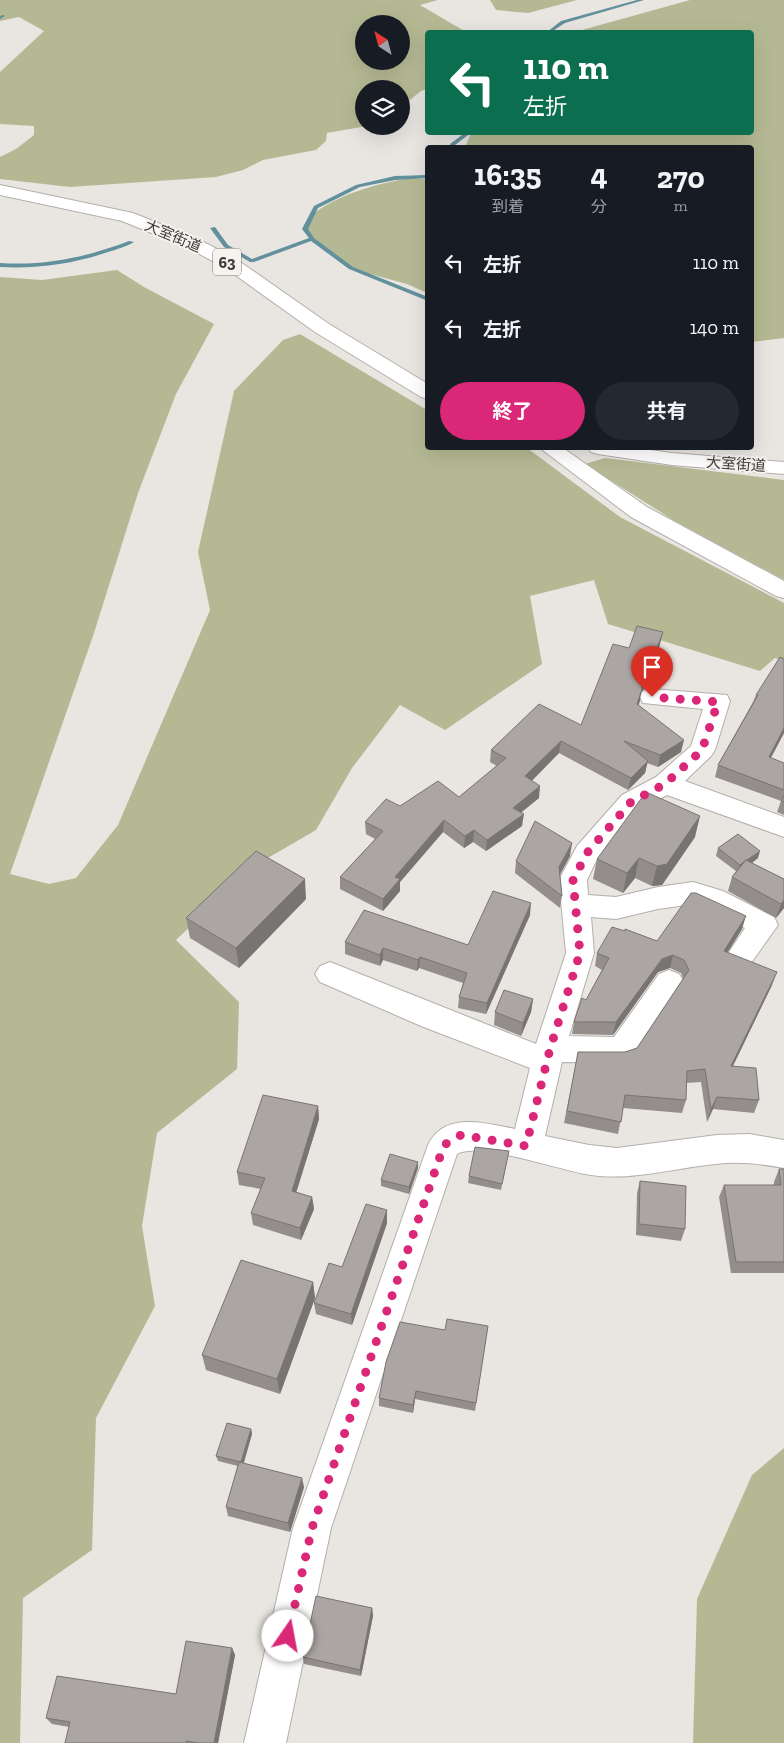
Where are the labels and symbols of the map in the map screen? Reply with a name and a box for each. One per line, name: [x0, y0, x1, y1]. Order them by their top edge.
north arrow: [355, 15, 410, 70]
street label: 大室街道: [142, 216, 204, 256]
road number: 63: [213, 248, 241, 276]
street label: 大室街道: [705, 453, 767, 475]
pin: [631, 646, 673, 697]
position arrow: [261, 1609, 313, 1661]

